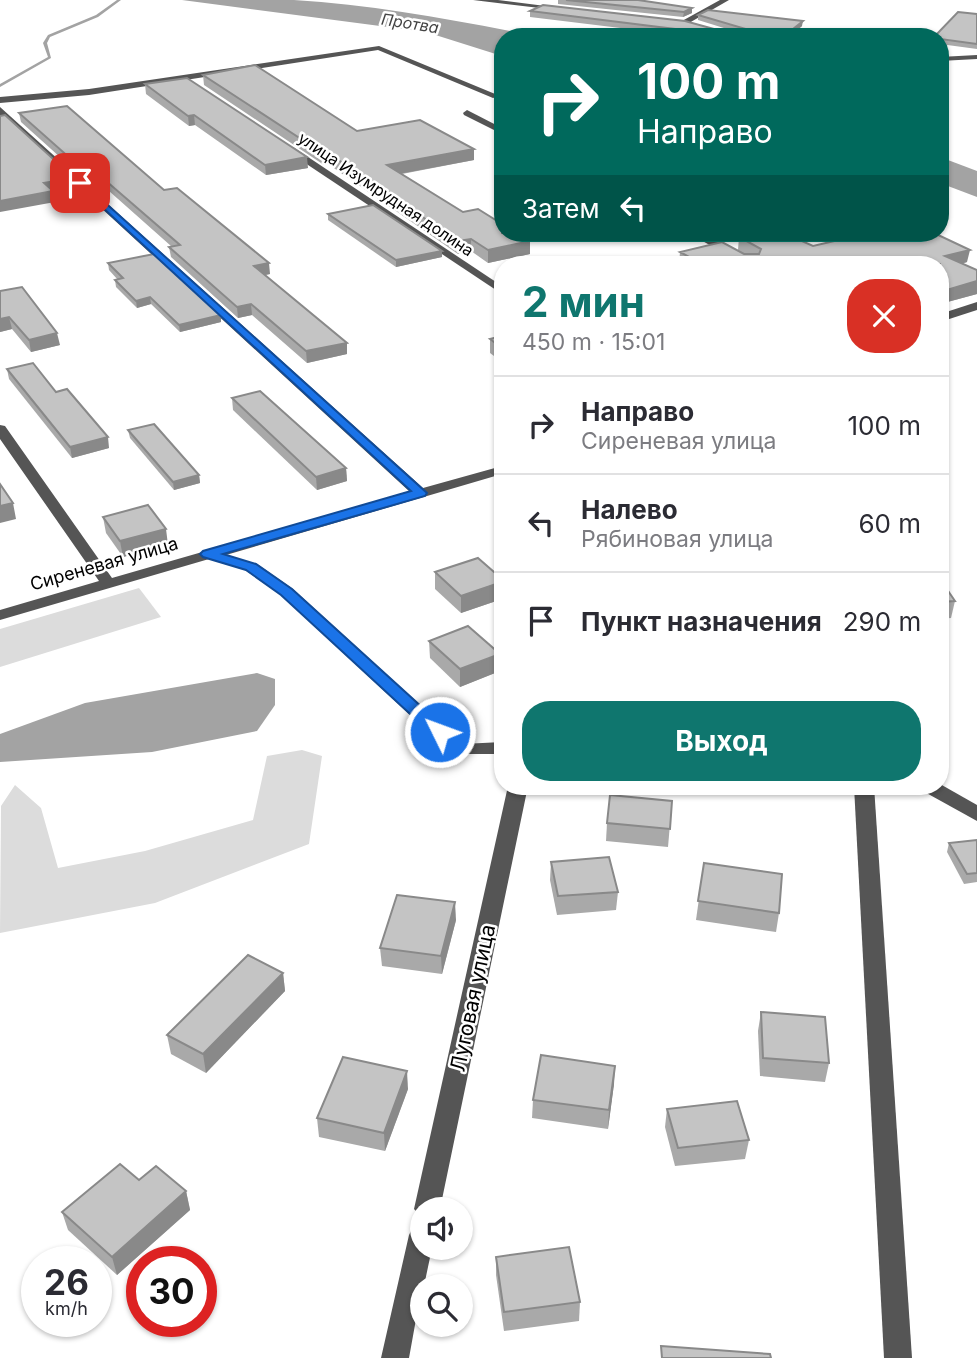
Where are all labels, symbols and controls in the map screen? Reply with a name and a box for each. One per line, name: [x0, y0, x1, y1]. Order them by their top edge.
water label: Протва: [380, 9, 440, 37]
text: 100 m: [637, 52, 781, 111]
icon: right: [522, 56, 613, 147]
text: Направо: [637, 112, 773, 151]
street label: улица Изумрудная долина: [294, 128, 478, 260]
pin: [50, 153, 110, 213]
icon: arrive: [61, 164, 99, 202]
icon: left: [614, 189, 652, 227]
text: Затем: [522, 193, 600, 224]
text: 2 мин: [522, 276, 645, 327]
button: close: [847, 279, 921, 353]
text: 450 m · 15:01: [522, 328, 665, 356]
text: Направо: [581, 396, 694, 427]
icon: right: [522, 406, 560, 444]
text: 100 m: [848, 410, 921, 441]
text: Сиреневая улица: [581, 427, 776, 455]
text: Налево: [581, 494, 678, 525]
icon: left: [522, 504, 560, 542]
text: 60 m: [858, 508, 921, 539]
text: Рябиновая улица: [581, 525, 774, 553]
street label: Сиреневая улица: [27, 532, 180, 595]
icon: arrive: [522, 602, 560, 640]
text: Пункт назначения: [581, 606, 822, 637]
text: 290 m: [843, 606, 921, 637]
position arrow: [403, 695, 477, 769]
button: Выход: [522, 701, 921, 781]
street label: Луговая улица: [445, 922, 500, 1074]
map controls: [410, 1197, 473, 1337]
button: sound: [410, 1197, 473, 1260]
speed limit sign: 30: [126, 1246, 217, 1337]
text: 26: [44, 1261, 89, 1303]
button: search: [410, 1274, 473, 1337]
text: km/h: [45, 1298, 88, 1319]

